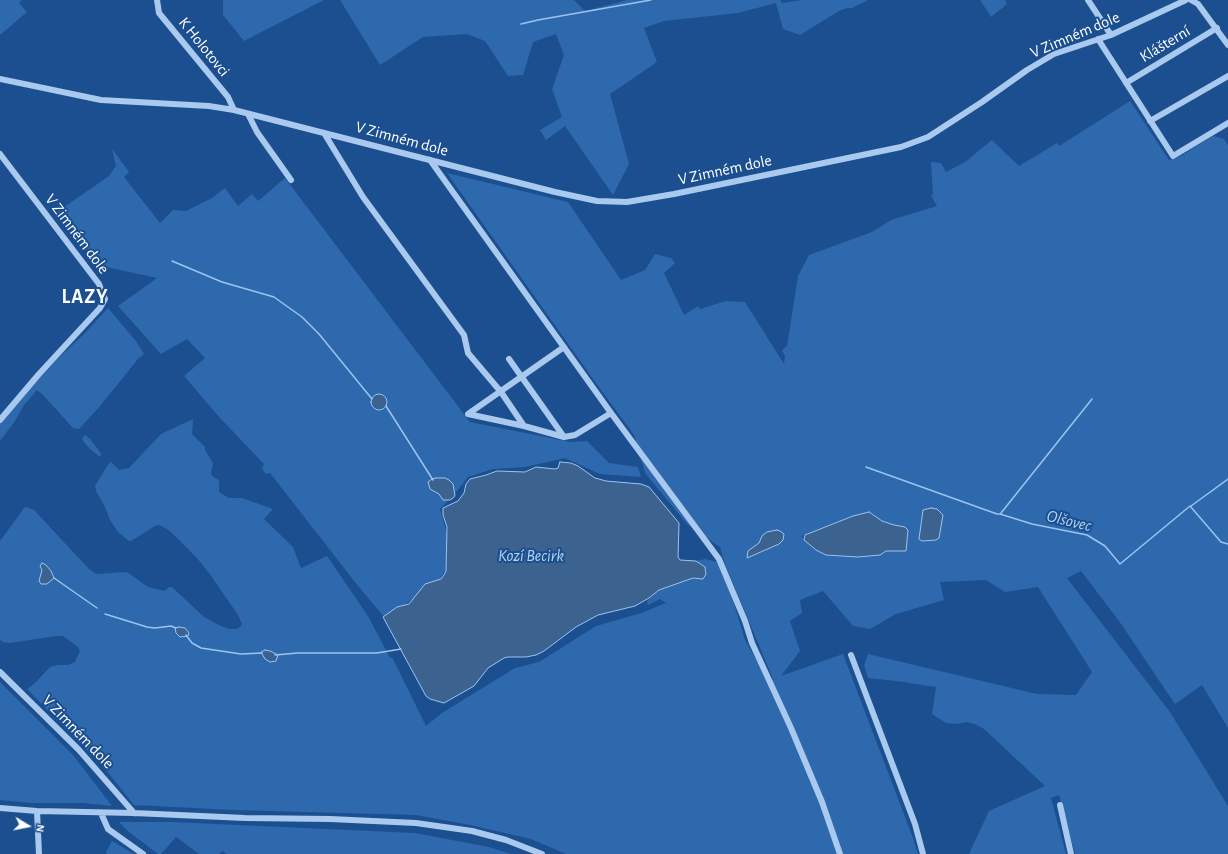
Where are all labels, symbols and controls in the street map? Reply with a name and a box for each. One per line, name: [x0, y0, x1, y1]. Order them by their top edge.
street label: V Zimném dole: [1027, 8, 1123, 62]
street label: K Holotovci: [174, 13, 234, 81]
street label: Klášterní: [1136, 21, 1194, 67]
street label: V Zimném dole: [354, 117, 450, 161]
street label: V Zimném dole: [676, 151, 774, 189]
street label: V Zimném dole: [41, 190, 113, 278]
district label: LAZY: [62, 285, 108, 309]
water label: Olšovec: [1044, 506, 1094, 536]
water label: Kozí Becirk: [498, 546, 564, 566]
street label: V Zimném dole: [38, 691, 118, 773]
north arrow: [8, 806, 48, 846]
text: N: [34, 823, 46, 833]

